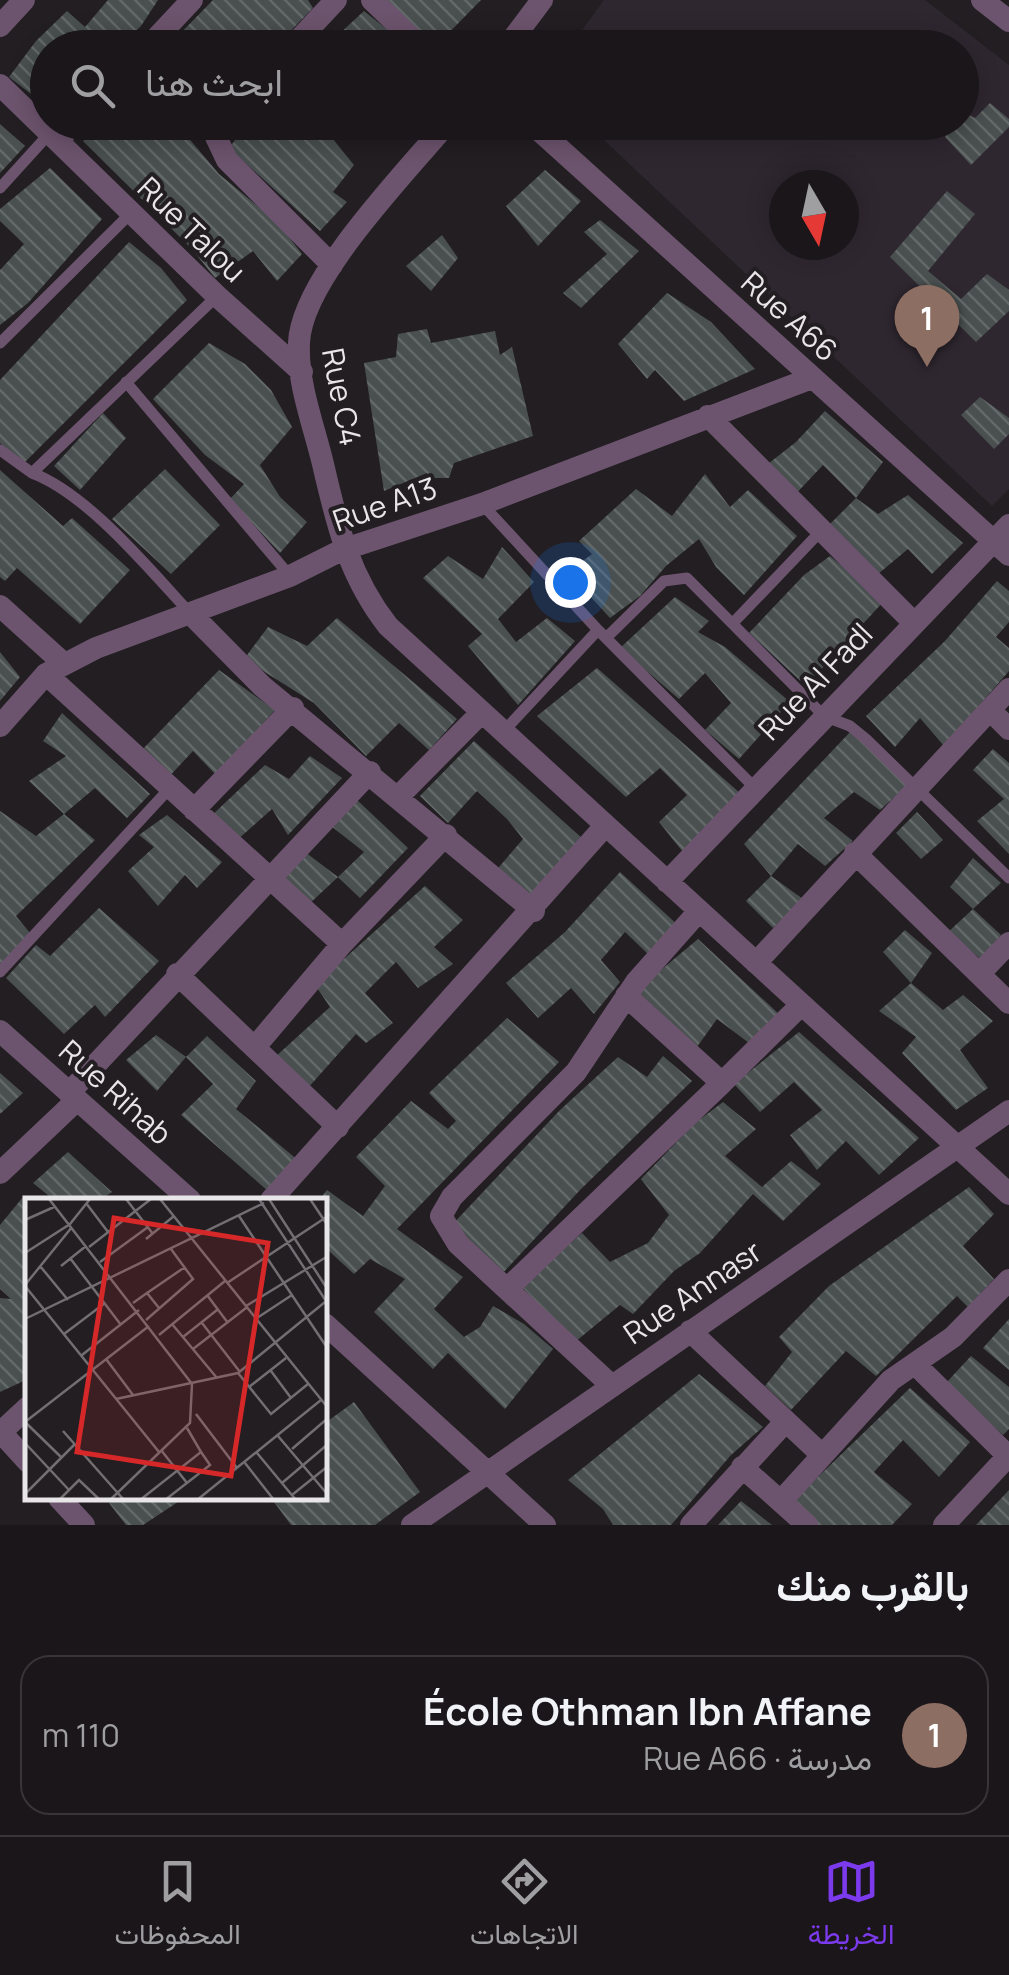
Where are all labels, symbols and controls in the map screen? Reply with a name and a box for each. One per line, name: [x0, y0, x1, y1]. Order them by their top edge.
search box: [30, 30, 979, 140]
text: ابحث هنا: [145, 55, 283, 107]
icon: search: [65, 58, 120, 113]
street label: Rue Talou: [129, 167, 255, 291]
north arrow: [769, 170, 859, 260]
street label: Rue A66: [733, 262, 847, 370]
pin: 1: [894, 284, 960, 367]
street label: Rue C4: [313, 344, 372, 449]
street label: Rue A13: [327, 467, 442, 540]
your location: [545, 557, 596, 608]
street label: Rue Al Fadl: [749, 613, 881, 749]
street label: Rue Rihab: [51, 1030, 181, 1153]
inset map: [25, 1198, 328, 1500]
street label: Rue Annasr: [615, 1230, 769, 1353]
text: بالقرب منك: [776, 1556, 969, 1614]
text: École Othman Ibn Affane: [423, 1684, 872, 1736]
text: 110 m: [42, 1713, 120, 1757]
text: 1: [927, 1713, 942, 1757]
text: مدرسة · Rue A66: [643, 1736, 872, 1780]
tab: المحفوظات: [115, 1854, 241, 1959]
tab: الاتجاهات: [470, 1854, 579, 1959]
tab: الخريطة: [808, 1854, 894, 1959]

